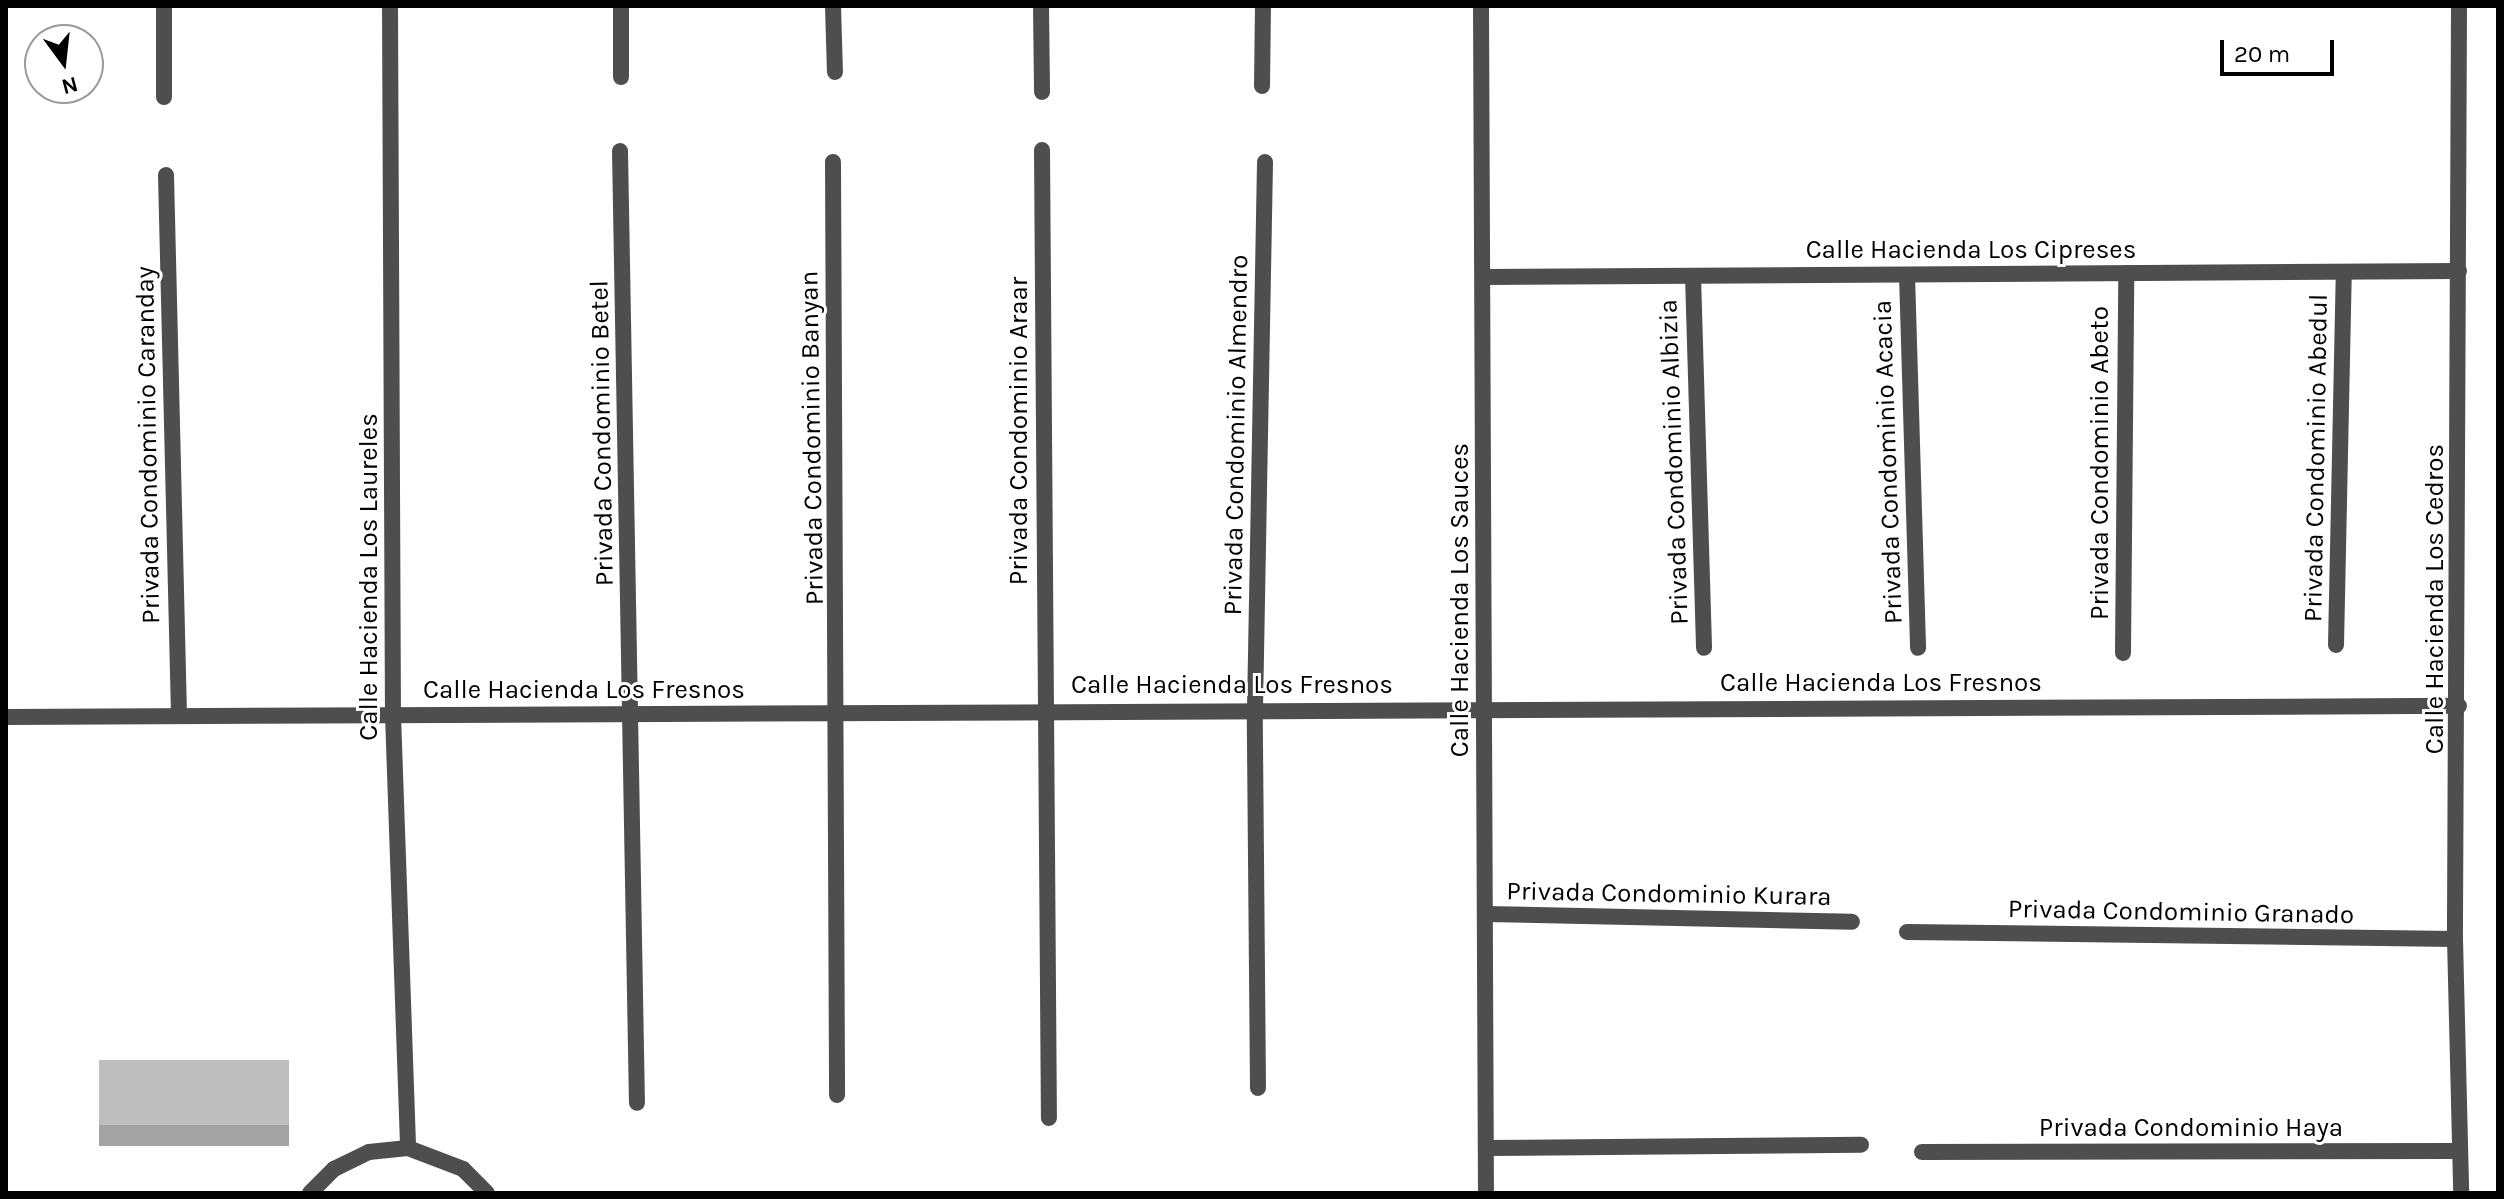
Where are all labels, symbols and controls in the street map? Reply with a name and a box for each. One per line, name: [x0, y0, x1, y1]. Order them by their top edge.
north arrow: [24, 24, 104, 104]
scale bar: [2224, 24, 2338, 74]
text: 20 m: [2234, 40, 2290, 68]
text: N: [59, 71, 81, 100]
street label: Calle Hacienda Los Cipreses: [1806, 234, 2136, 266]
street label: Privada Condominio Almendro: [1217, 254, 1255, 616]
street label: Privada Condominio Caranday: [129, 266, 167, 624]
street label: Privada Condominio Banyan: [793, 271, 831, 605]
street label: Privada Condominio Araar: [1003, 277, 1035, 585]
street label: Privada Condominio Betel: [584, 280, 620, 586]
street label: Privada Condominio Abedul: [2298, 294, 2334, 622]
street label: Privada Condominio Albizia: [1653, 299, 1695, 625]
street label: Privada Condominio Acacia: [1867, 299, 1909, 625]
street label: Privada Condominio Abeto: [2084, 306, 2116, 620]
street label: Calle Hacienda Los Laureles: [353, 413, 385, 741]
street label: Calle Hacienda Los Sauces: [1444, 443, 1476, 757]
street label: Calle Hacienda Los Cedros: [2419, 444, 2451, 754]
street label: Calle Hacienda Los Fresnos: [1720, 667, 2042, 699]
street label: Calle Hacienda Los Fresnos: [1071, 669, 1393, 701]
street label: Calle Hacienda Los Fresnos: [423, 674, 745, 706]
street label: Privada Condominio Kurara: [1506, 876, 1832, 912]
street label: Privada Condominio Granado: [2008, 893, 2354, 931]
street label: Privada Condominio Haya: [2039, 1112, 2343, 1144]

